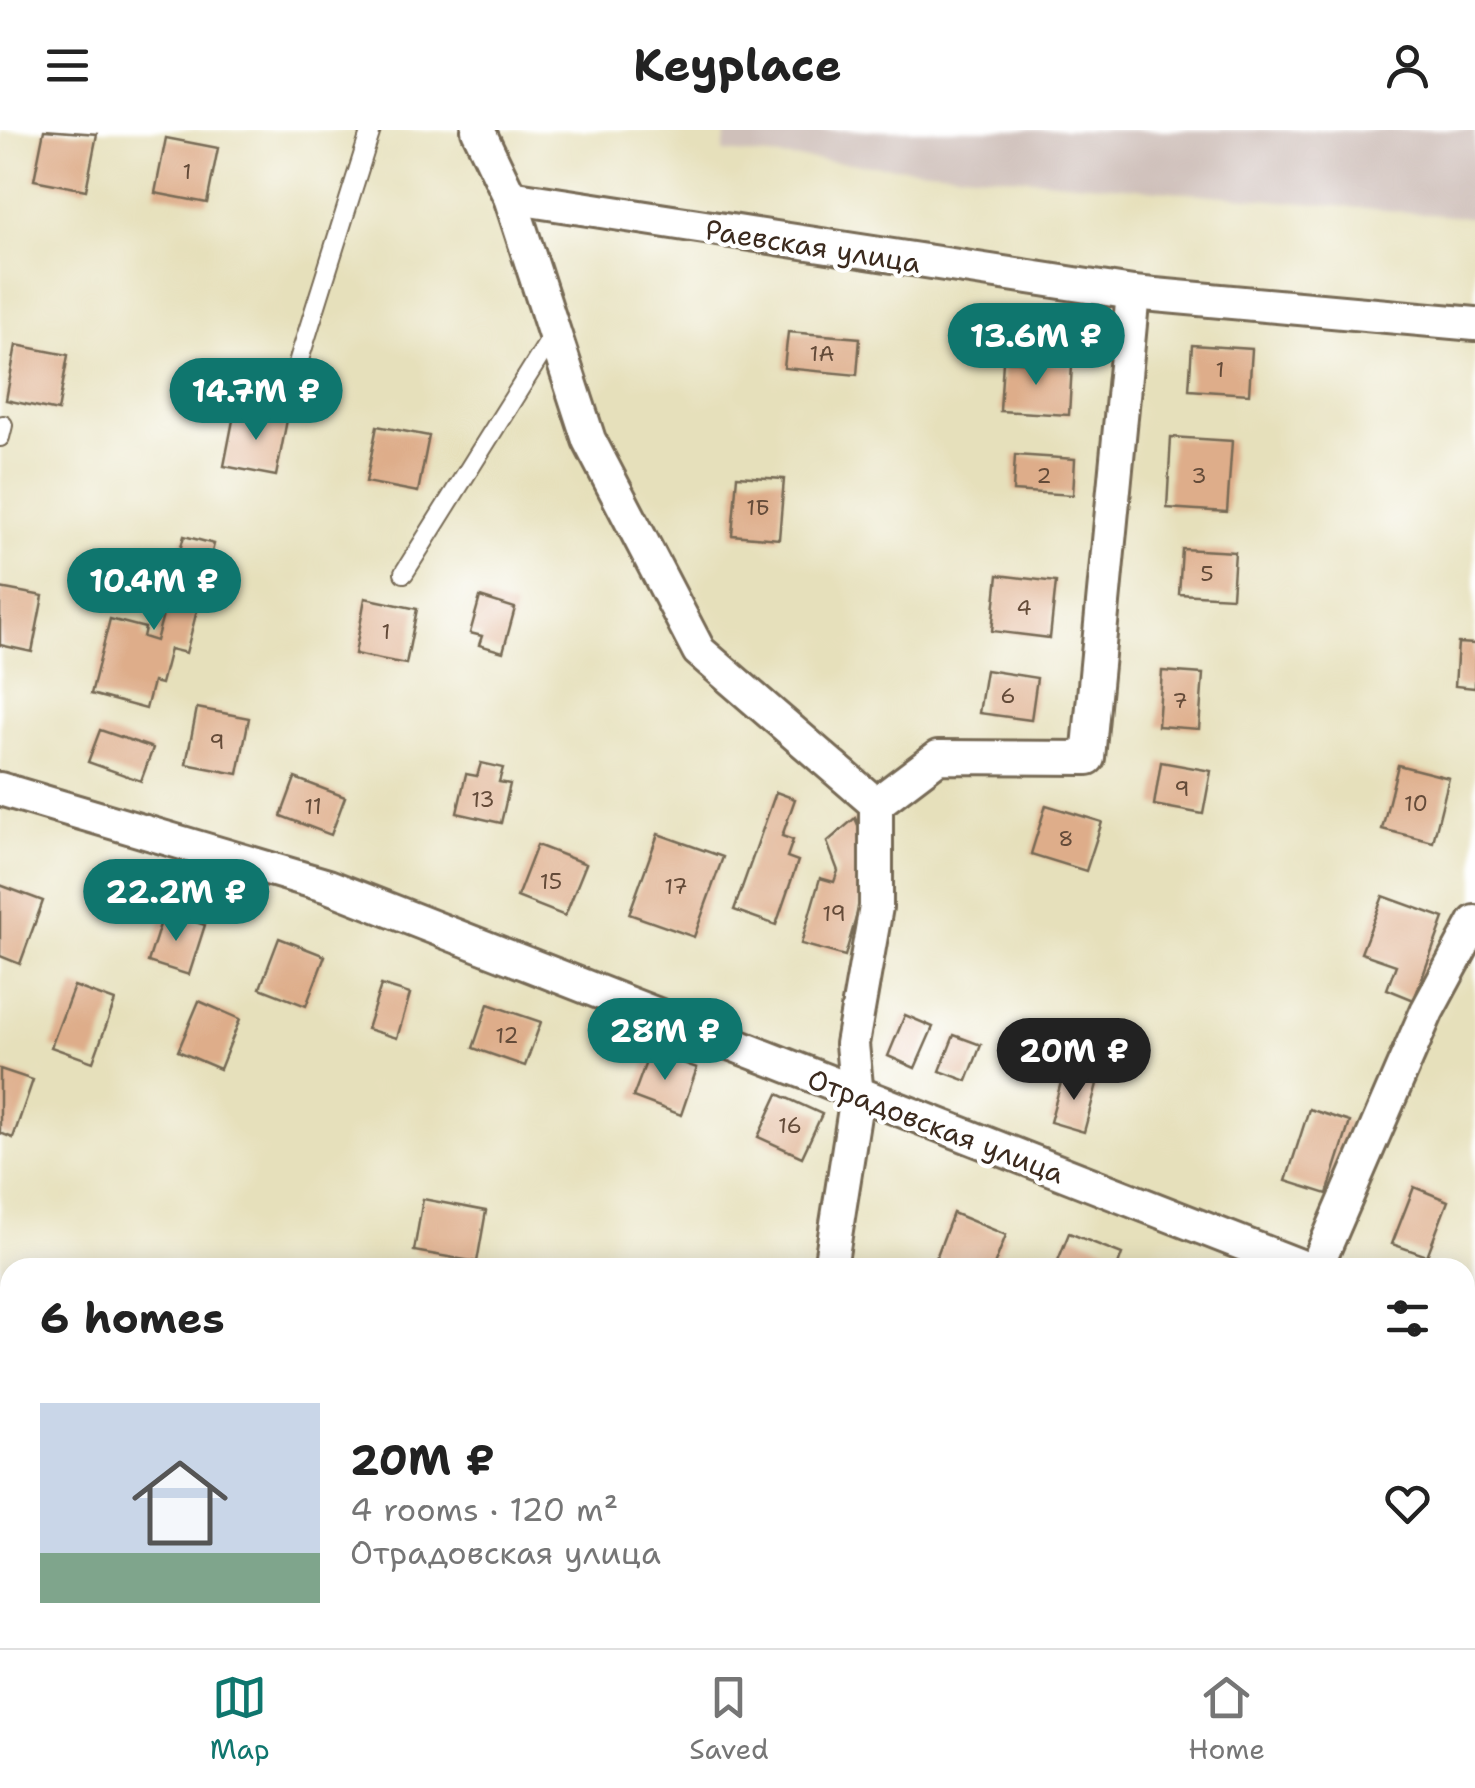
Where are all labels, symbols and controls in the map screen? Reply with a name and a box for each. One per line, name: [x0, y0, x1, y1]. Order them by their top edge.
text: Keyplace: [633, 35, 842, 95]
icon: menu: [40, 38, 95, 93]
icon: person: [1380, 38, 1435, 93]
house number: 1: [182, 157, 192, 186]
street label: Раевская улица: [703, 210, 923, 282]
pin: 13.6M ₽: [944, 303, 1128, 388]
text: 13.6M ₽: [970, 314, 1102, 357]
house number: 1А: [809, 339, 835, 368]
house number: 1: [1215, 355, 1225, 384]
pin: 14.7M ₽: [164, 358, 348, 443]
text: 14.7M ₽: [192, 369, 320, 412]
house number: 2: [1036, 461, 1052, 490]
house number: 3: [1191, 461, 1207, 490]
house number: 1Б: [746, 493, 770, 522]
pin: 10.4M ₽: [62, 548, 246, 633]
text: 10.4M ₽: [89, 559, 219, 602]
house number: 5: [1200, 559, 1214, 588]
house number: 4: [1016, 593, 1032, 622]
house number: 1: [381, 617, 391, 646]
house number: 6: [1000, 681, 1016, 710]
house number: 7: [1172, 686, 1188, 715]
house number: 9: [209, 727, 225, 756]
house number: 9: [1174, 774, 1190, 803]
house number: 13: [471, 785, 495, 814]
house number: 10: [1404, 789, 1428, 818]
house number: 11: [304, 792, 322, 821]
house number: 8: [1058, 824, 1074, 853]
pin: 22.2M ₽: [84, 859, 268, 944]
house number: 15: [540, 867, 562, 896]
text: 22.2M ₽: [105, 870, 247, 913]
house number: 17: [664, 872, 688, 901]
house number: 19: [822, 899, 846, 928]
pin: 28M ₽: [595, 998, 735, 1083]
text: 28M ₽: [610, 1009, 720, 1052]
pin: 20M ₽: [1004, 1018, 1144, 1103]
house number: 12: [495, 1021, 519, 1050]
text: 20M ₽: [1019, 1029, 1129, 1072]
street label: Отрадовская улица: [802, 1060, 1070, 1192]
house number: 16: [778, 1111, 802, 1140]
text: 6 homes: [40, 1290, 225, 1346]
icon: filters: [1380, 1291, 1435, 1346]
text: 20M ₽: [350, 1432, 495, 1488]
icon: home: [120, 1443, 240, 1563]
icon: heart: [1380, 1476, 1435, 1531]
text: 4 rooms · 120 m²: [350, 1488, 618, 1531]
text: Отрадовская улица: [350, 1531, 661, 1574]
tab: Map: [210, 1670, 270, 1768]
tab: Saved: [689, 1670, 769, 1768]
tab: Home: [1188, 1670, 1265, 1768]

